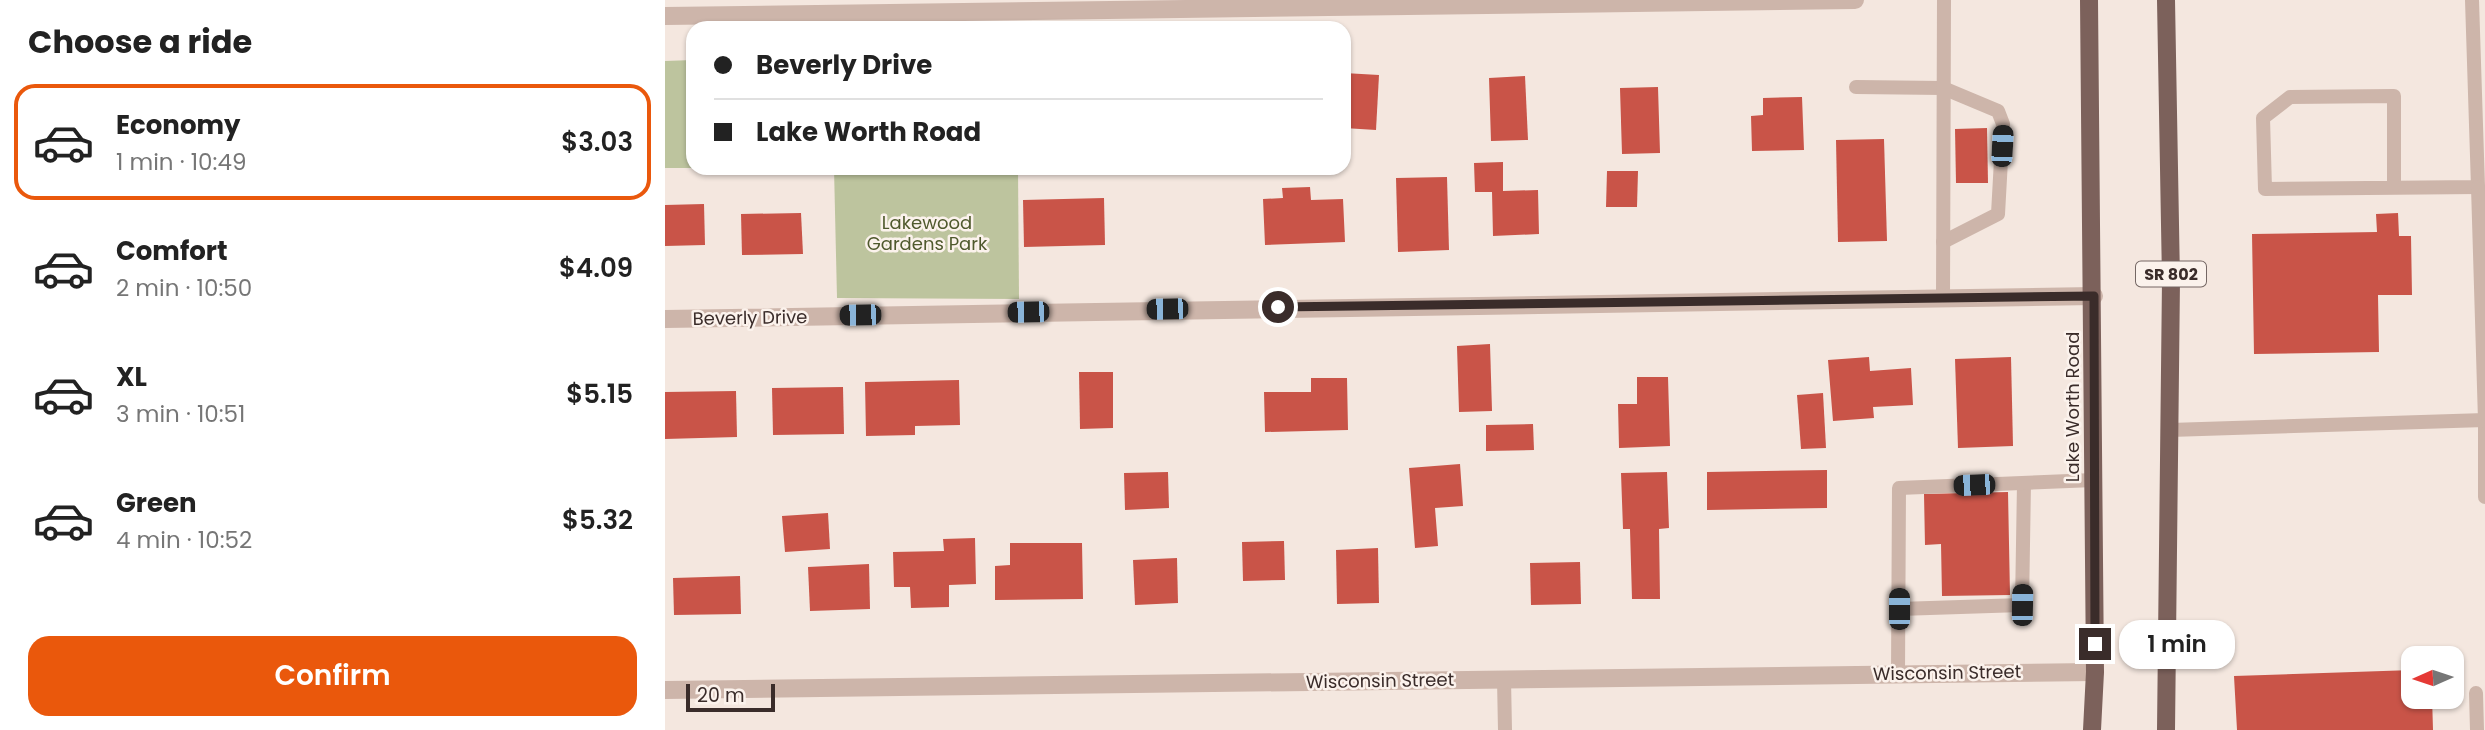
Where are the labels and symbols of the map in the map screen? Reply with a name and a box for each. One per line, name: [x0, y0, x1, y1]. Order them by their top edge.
car: [1991, 124, 2014, 168]
park label: Lakewood Gardens Park: [867, 210, 988, 256]
road number: SR 802: [2136, 262, 2206, 286]
route start: [1262, 291, 1294, 323]
car: [1146, 298, 1189, 320]
car: [1007, 301, 1050, 323]
street label: Beverly Drive: [692, 304, 808, 331]
car: [839, 304, 882, 326]
street label: Lake Worth Road: [2060, 332, 2085, 482]
car: [1953, 474, 1996, 496]
car: [2012, 584, 2033, 626]
car: [1889, 588, 1910, 630]
callout: 1 min: [2119, 620, 2235, 668]
route end: [2079, 628, 2111, 660]
north arrow: [2401, 646, 2464, 709]
street label: Wisconsin Street: [1873, 659, 2021, 686]
street label: Wisconsin Street: [1306, 667, 1454, 694]
scale bar: [686, 681, 775, 713]

